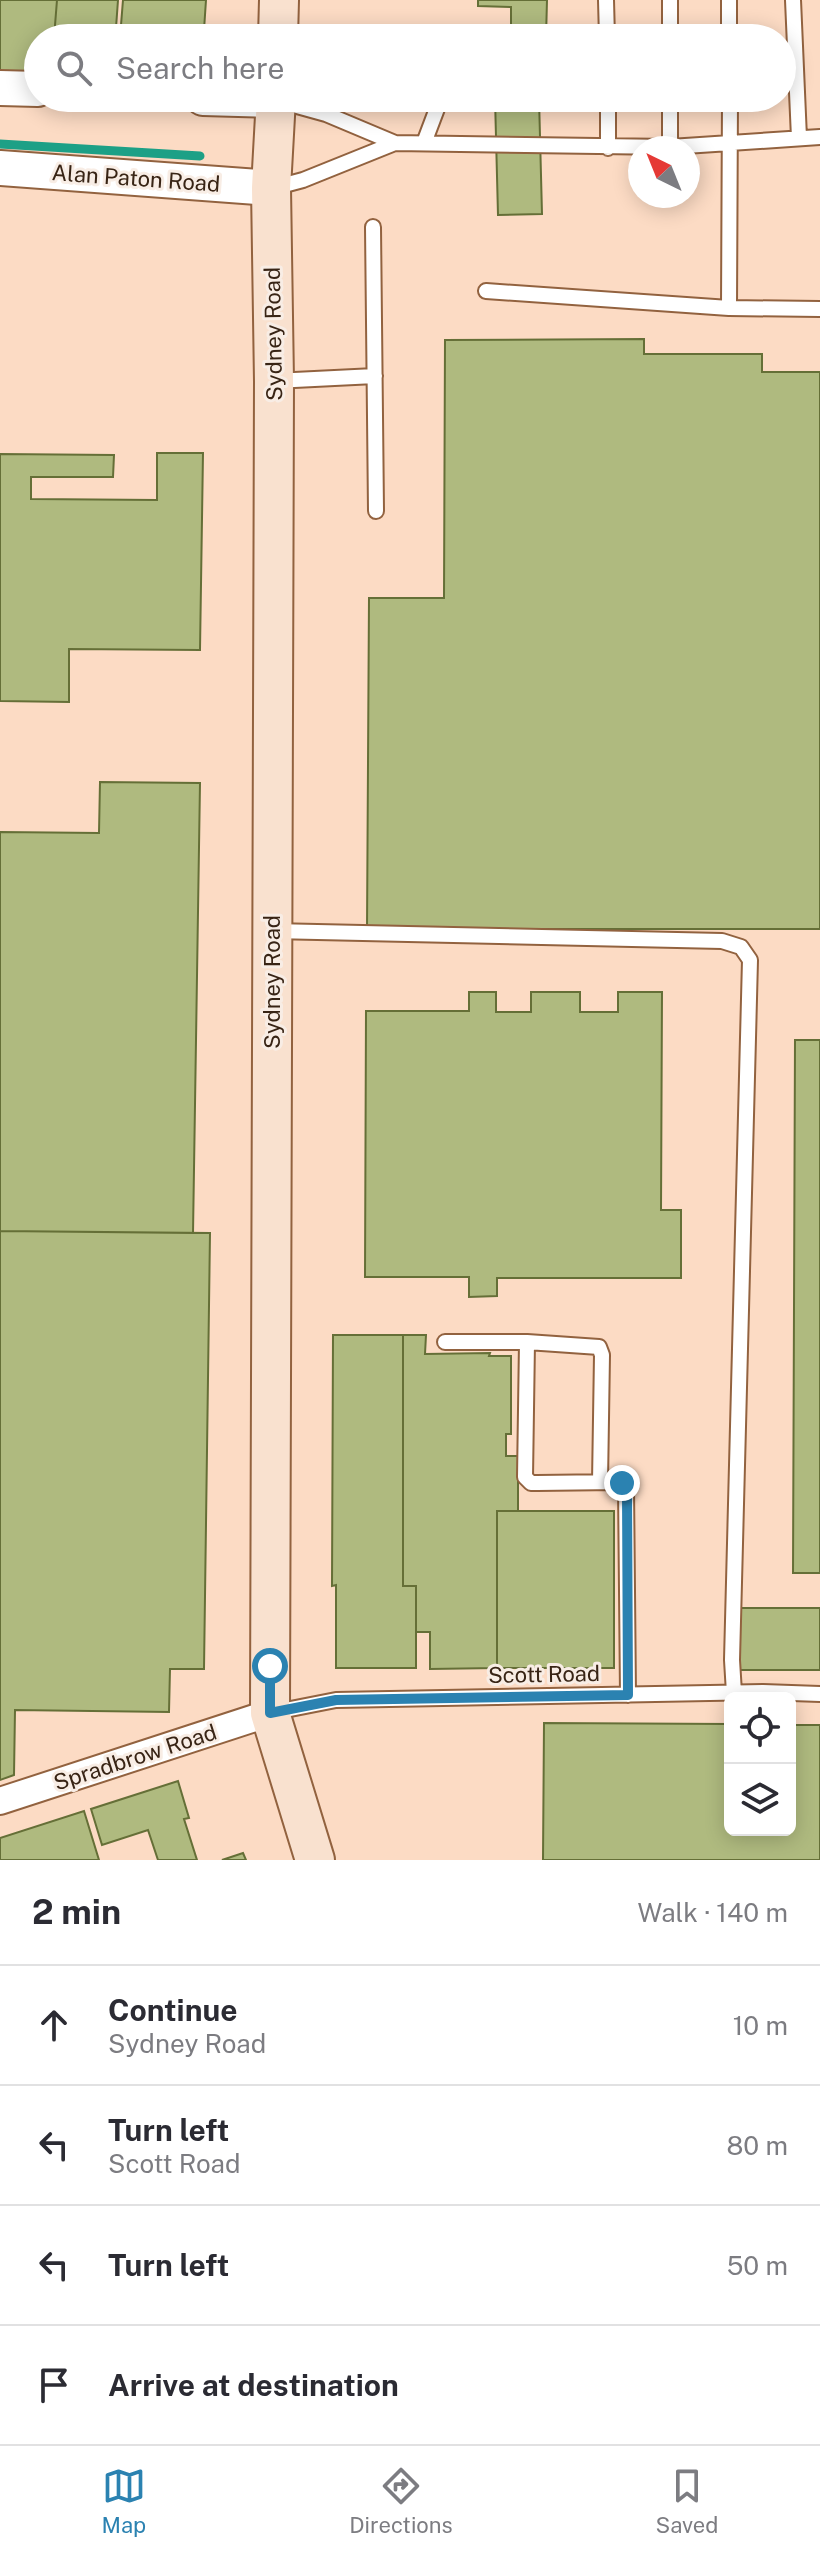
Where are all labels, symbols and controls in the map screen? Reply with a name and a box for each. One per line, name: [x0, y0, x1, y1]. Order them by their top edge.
search box: [24, 24, 796, 112]
icon: search: [52, 46, 96, 90]
text: Search here: [116, 50, 284, 86]
north arrow: [628, 136, 700, 208]
street label: Alan Paton Road: [51, 159, 221, 197]
street label: Sydney Road: [259, 267, 287, 401]
street label: Sydney Road: [259, 915, 285, 1049]
route end: [604, 1465, 640, 1501]
route start: [252, 1648, 288, 1684]
street label: Scott Road: [488, 1660, 600, 1688]
map controls: [724, 1692, 796, 1836]
button: locate: [724, 1692, 796, 1764]
street label: Spradbrow Road: [50, 1718, 220, 1796]
button: layers: [724, 1764, 796, 1836]
text: 2 min: [32, 1892, 121, 1932]
text: Walk · 140 m: [638, 1897, 788, 1928]
text: Continue: [108, 1992, 238, 2028]
icon: ahead: [32, 2003, 76, 2047]
text: 10 m: [733, 2010, 788, 2041]
text: Sydney Road: [108, 2028, 266, 2059]
text: Turn left: [108, 2112, 229, 2148]
icon: left: [32, 2123, 76, 2167]
text: 80 m: [727, 2130, 788, 2161]
text: Scott Road: [108, 2148, 240, 2179]
icon: left: [32, 2243, 76, 2287]
text: Turn left: [108, 2247, 229, 2283]
text: 50 m: [727, 2250, 788, 2281]
icon: arrive: [32, 2363, 76, 2407]
text: Arrive at destination: [108, 2367, 399, 2403]
tab: Map: [102, 2464, 146, 2538]
tab: Directions: [349, 2464, 453, 2538]
tab: Saved: [656, 2464, 718, 2538]

